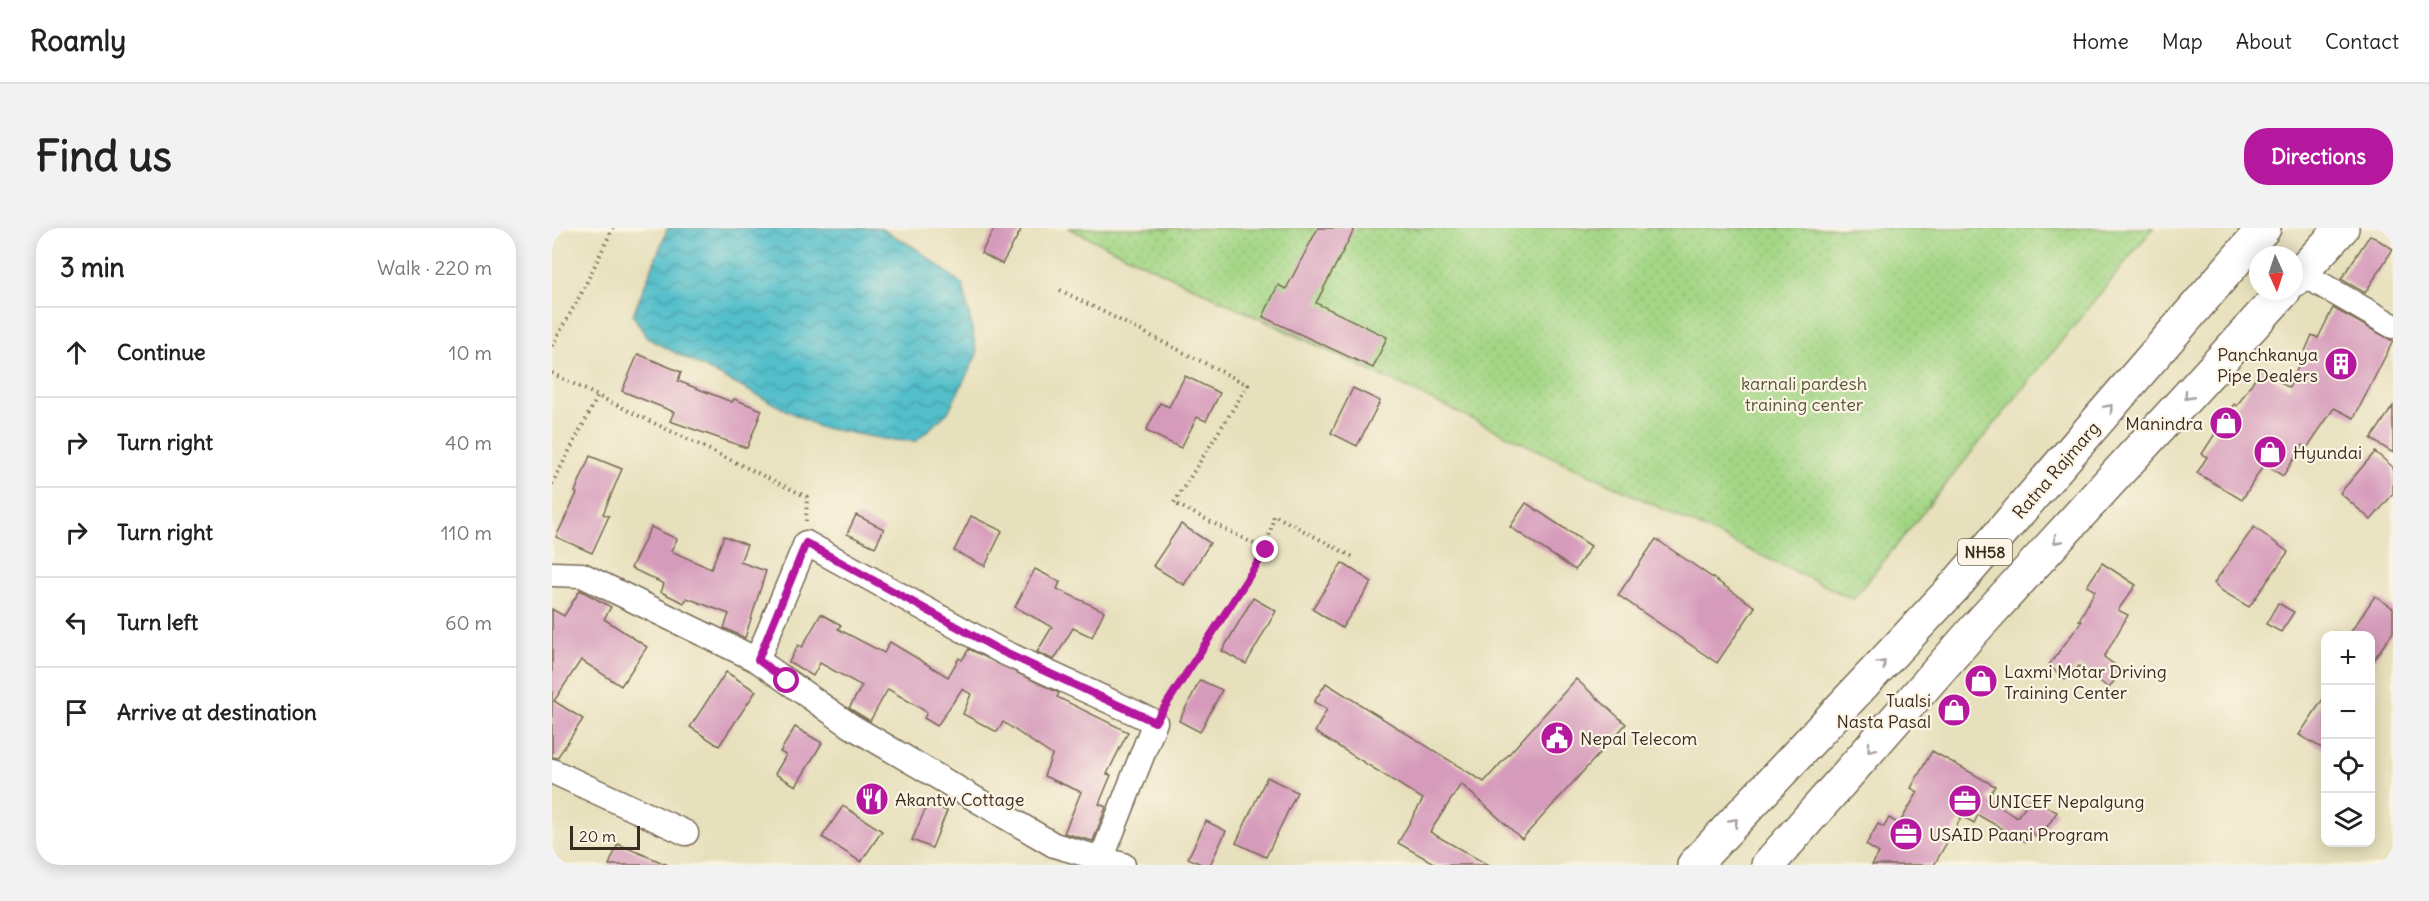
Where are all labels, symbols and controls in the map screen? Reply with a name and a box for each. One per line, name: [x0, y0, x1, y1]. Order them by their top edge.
text: Roamly: [30, 23, 126, 59]
text: Home: [2072, 28, 2129, 55]
text: Map: [2162, 28, 2203, 55]
text: About: [2236, 28, 2292, 55]
text: Contact: [2325, 28, 2399, 55]
button: Directions: [2244, 128, 2393, 185]
text: Find us: [36, 130, 172, 182]
north arrow: [2249, 246, 2303, 300]
text: 3 min: [60, 251, 125, 284]
text: Walk · 220 m: [377, 255, 492, 280]
icon: ahead: [60, 336, 93, 369]
text: Continue: [117, 338, 206, 366]
text: 10 m: [449, 340, 492, 365]
place label: Panchkanya Pipe Dealers: [2217, 343, 2318, 387]
building icon: Panchkanya Pipe Dealers: [2323, 346, 2359, 382]
park label: karnali pardesh training center: [1741, 372, 1867, 416]
one-way arrow: [2184, 389, 2195, 400]
one-way arrow: [2101, 404, 2112, 415]
shop icon: Manindra: [2208, 405, 2244, 441]
place label: Manindra: [2125, 412, 2203, 435]
street label: Ratna Rajmarg: [2007, 417, 2105, 523]
icon: right: [60, 426, 93, 459]
text: Turn right: [117, 428, 213, 456]
text: 40 m: [445, 430, 492, 455]
shop icon: Hyundai: [2252, 434, 2288, 470]
place label: Hyundai: [2293, 441, 2362, 464]
icon: right: [60, 516, 93, 549]
text: Turn right: [117, 518, 213, 546]
text: 110 m: [441, 520, 492, 545]
one-way arrow: [2053, 533, 2064, 544]
route end: [1252, 536, 1278, 562]
road number: NH58: [1958, 539, 2012, 565]
icon: left: [60, 606, 93, 639]
text: Turn left: [117, 608, 198, 636]
text: 60 m: [445, 610, 492, 635]
map controls: [2321, 631, 2375, 847]
button: +: [2321, 631, 2375, 685]
place label: Laxmi Motar Driving Training Center: [2004, 660, 2167, 704]
one-way arrow: [1875, 661, 1886, 671]
shop icon: Laxmi Motar Driving Training Center: [1963, 663, 1999, 699]
route start: [773, 667, 799, 693]
button: −: [2321, 685, 2375, 739]
place label: Tualsi Nasta Pasal: [1836, 689, 1931, 733]
shop icon: Tualsi Nasta Pasal: [1936, 692, 1972, 728]
icon: arrive: [60, 696, 93, 729]
text: Arrive at destination: [117, 698, 317, 726]
public building icon: Nepal Telecom: [1539, 720, 1575, 756]
place label: Nepal Telecom: [1580, 727, 1698, 750]
button: locate: [2321, 739, 2375, 793]
one-way arrow: [1867, 741, 1878, 752]
restaurant icon: Akantw Cottage: [854, 781, 890, 817]
office icon: UNICEF Nepalgung: [1947, 783, 1983, 819]
place label: Akantw Cottage: [895, 788, 1024, 811]
place label: UNICEF Nepalgung: [1988, 790, 2145, 813]
button: layers: [2321, 793, 2375, 847]
office icon: USAID Paani Program: [1888, 816, 1924, 852]
one-way arrow: [1727, 819, 1738, 830]
scale bar: [570, 823, 640, 850]
place label: USAID Paani Program: [1929, 823, 2109, 846]
text: 20 m: [579, 826, 616, 846]

